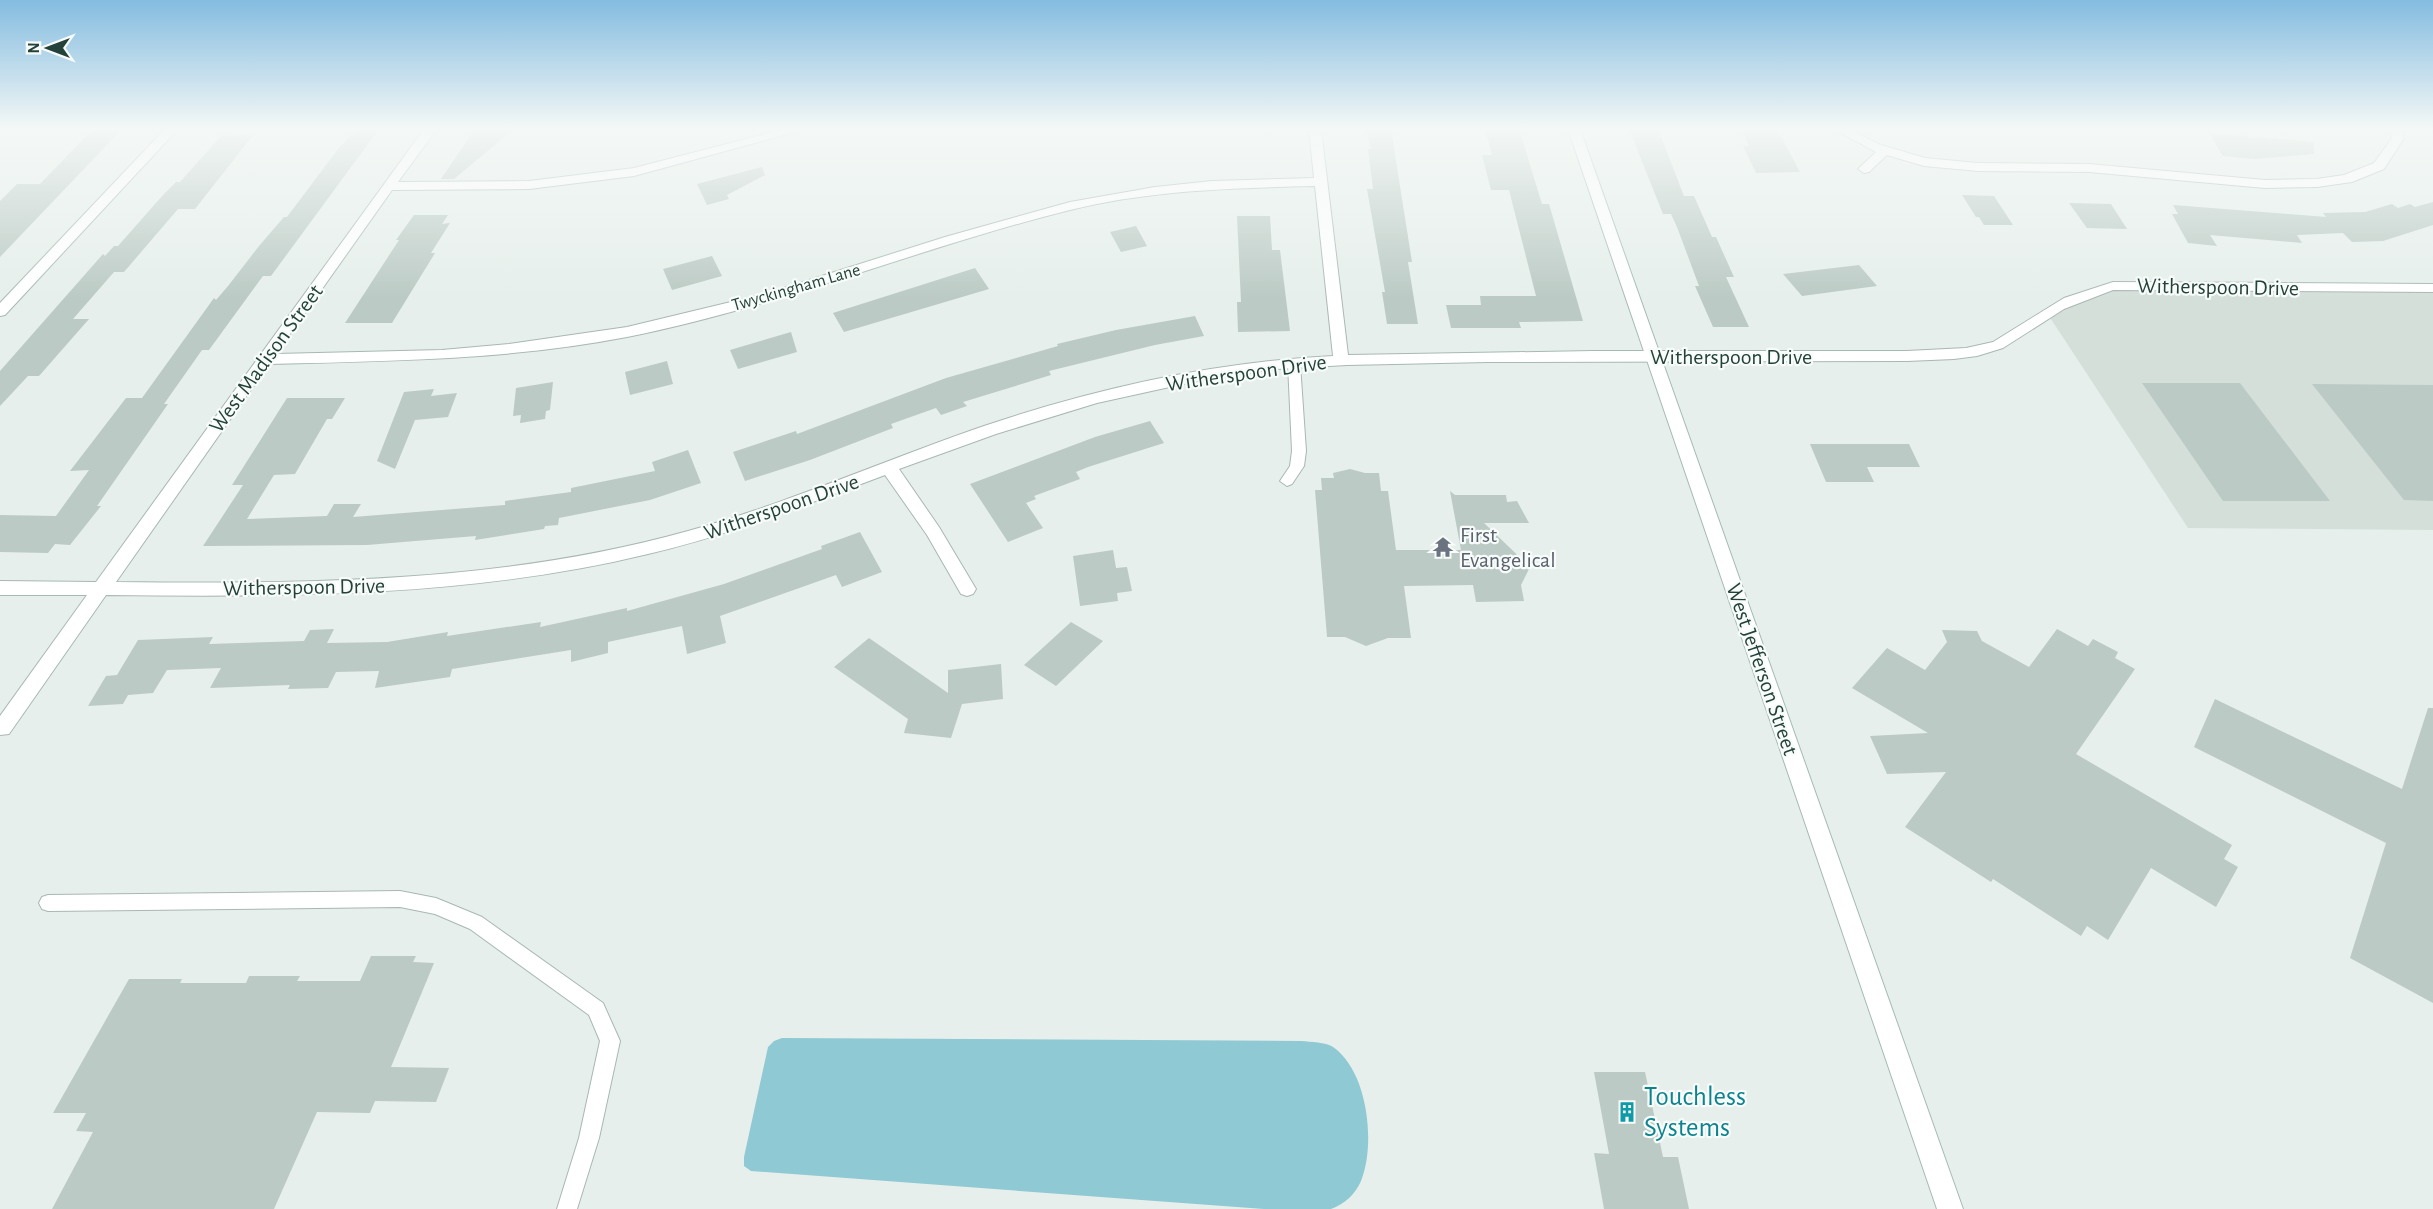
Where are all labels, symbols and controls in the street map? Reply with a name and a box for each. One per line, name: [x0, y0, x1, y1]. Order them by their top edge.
north arrow: [18, 18, 78, 78]
text: N: [26, 42, 42, 54]
street label: Twyckingham Lane: [730, 261, 863, 315]
street label: Witherspoon Drive: [2137, 275, 2299, 299]
street label: West Madison Street: [205, 280, 327, 437]
street label: Witherspoon Drive: [1650, 346, 1812, 368]
street label: Witherspoon Drive: [1164, 351, 1328, 395]
street label: Witherspoon Drive: [701, 470, 862, 544]
place label: First Evangelical: [1460, 524, 1556, 571]
temple icon: First Evangelical: [1431, 535, 1455, 559]
street label: Witherspoon Drive: [223, 575, 385, 599]
street label: West Jefferson Street: [1722, 581, 1802, 758]
place label: Touchless Systems: [1644, 1083, 1746, 1142]
building icon: Touchless Systems: [1615, 1100, 1639, 1124]

